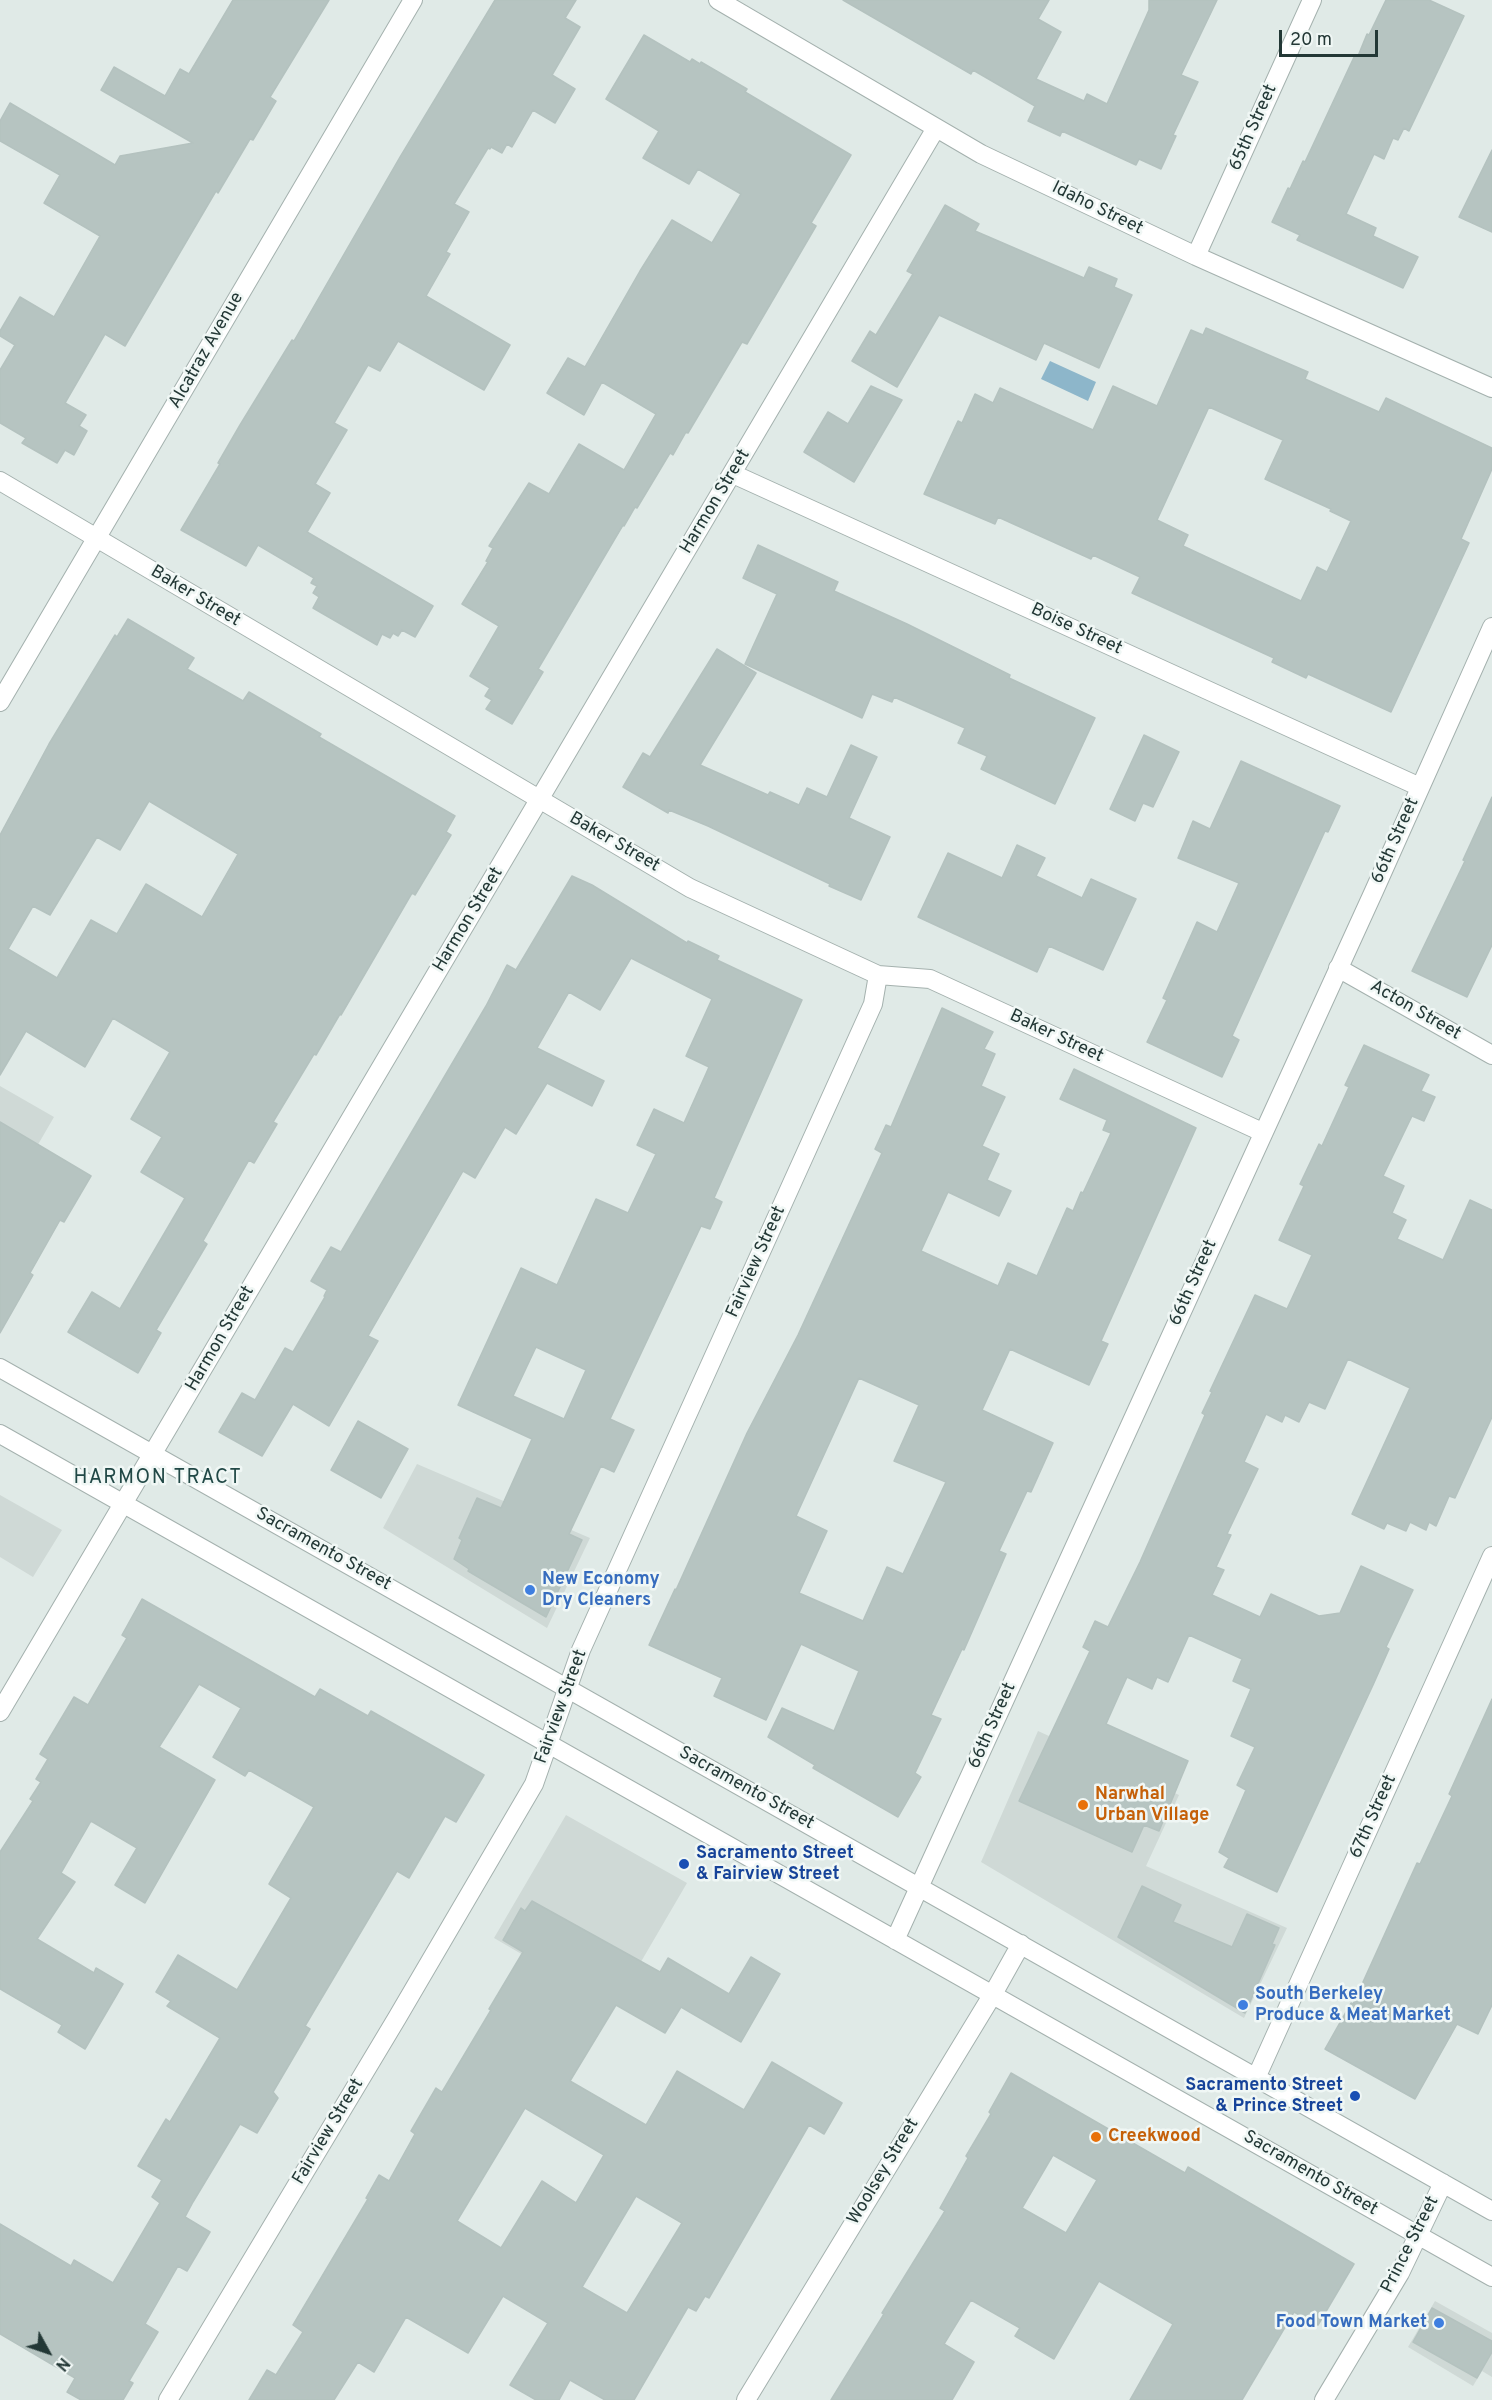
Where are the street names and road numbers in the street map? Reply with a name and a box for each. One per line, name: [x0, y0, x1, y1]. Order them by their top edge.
street label: 65th Street: [1225, 81, 1283, 175]
street label: Idaho Street: [1048, 178, 1146, 240]
street label: Alcatraz Avenue: [165, 289, 249, 413]
street label: Harmon Street: [676, 446, 756, 558]
street label: Baker Street: [146, 562, 244, 632]
street label: Boise Street: [1027, 599, 1125, 661]
street label: 66th Street: [1367, 795, 1425, 887]
street label: Baker Street: [565, 808, 663, 878]
street label: Harmon Street: [429, 864, 509, 976]
street label: Acton Street: [1366, 976, 1464, 1046]
street label: Baker Street: [1006, 1006, 1106, 1068]
street label: Fairview Street: [723, 1203, 791, 1321]
street label: 66th Street: [1165, 1237, 1223, 1329]
street label: Harmon Street: [182, 1282, 260, 1396]
street label: Sacramento Street: [251, 1504, 395, 1596]
street label: Fairview Street: [531, 1647, 593, 1767]
street label: 66th Street: [964, 1680, 1022, 1772]
street label: Sacramento Street: [674, 1743, 818, 1835]
street label: 67th Street: [1346, 1772, 1402, 1862]
street label: Fairview Street: [289, 2075, 369, 2189]
street label: Woolsey Street: [844, 2115, 924, 2229]
street label: Sacramento Street: [1239, 2127, 1381, 2221]
street label: Prince Street: [1377, 2193, 1445, 2297]

